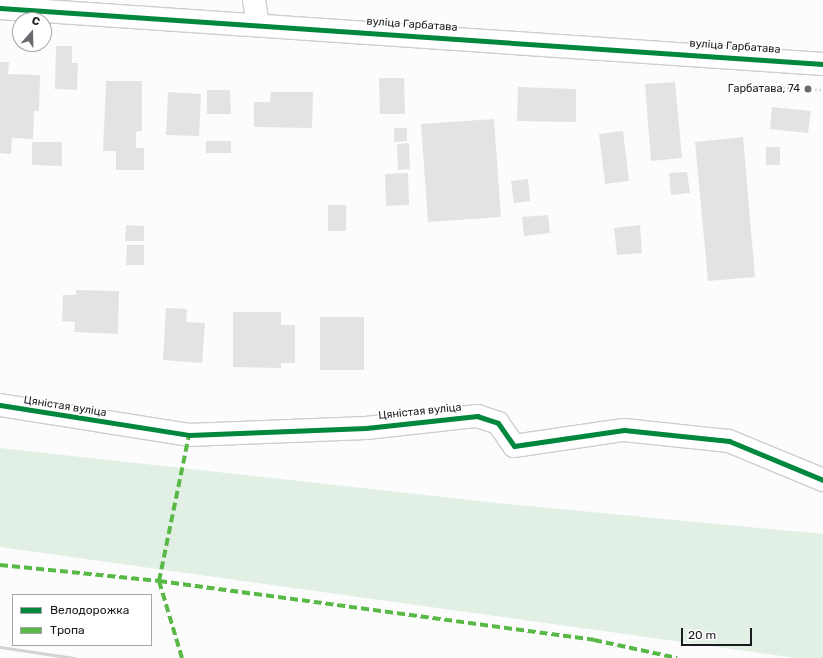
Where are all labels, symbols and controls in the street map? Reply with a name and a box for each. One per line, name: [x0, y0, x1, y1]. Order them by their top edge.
north arrow: [12, 12, 52, 52]
text: С: [30, 14, 42, 29]
street label: вуліца Гарбатава: [366, 15, 458, 35]
street label: вуліца Гарбатава: [689, 37, 781, 57]
place label: Гарбатава, 74: [728, 82, 800, 96]
marker: Гарбатава, 74: [803, 84, 813, 94]
street label: Цяністая вуліца: [23, 394, 107, 420]
street label: Цяністая вуліца: [378, 401, 462, 423]
legend: [12, 594, 152, 646]
text: Велодорожка: [50, 603, 129, 617]
scale bar: [683, 620, 754, 646]
text: Тропа: [50, 623, 85, 637]
text: 20 m: [688, 628, 716, 642]

